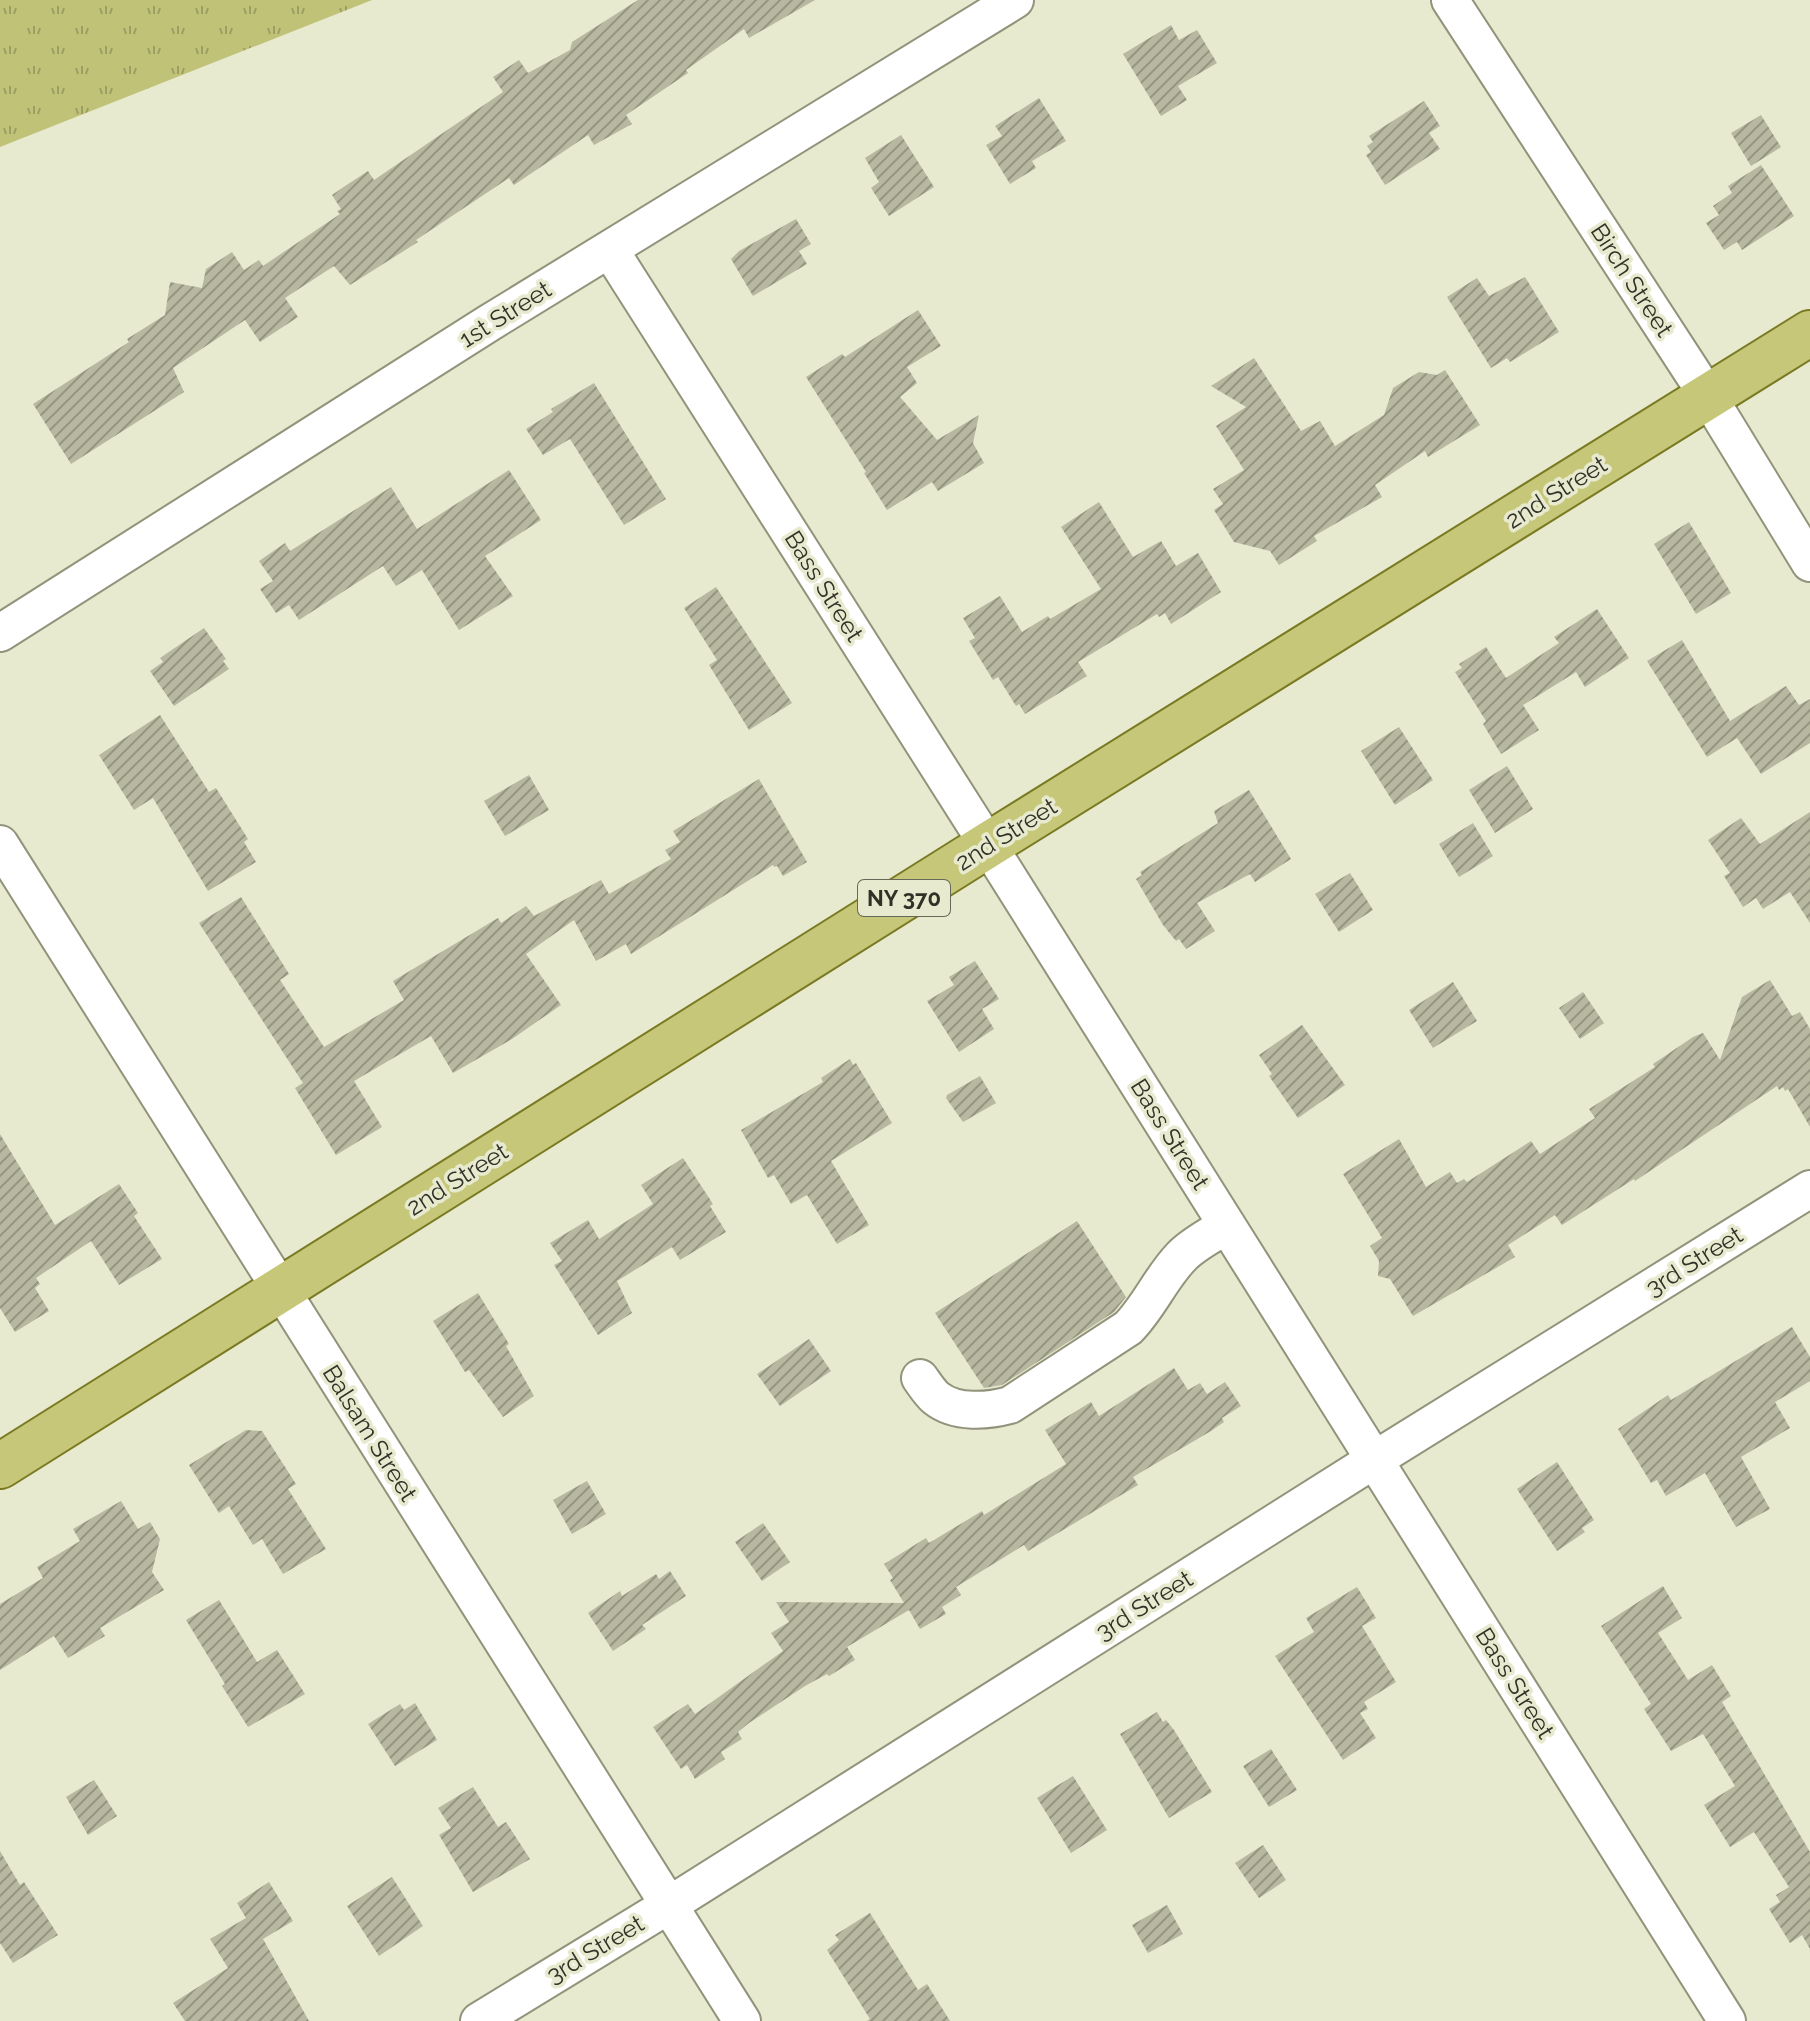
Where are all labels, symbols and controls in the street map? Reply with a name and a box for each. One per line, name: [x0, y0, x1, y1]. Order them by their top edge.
street label: Birch Street: [1585, 218, 1679, 342]
street label: 1st Street: [454, 275, 556, 353]
street label: 2nd Street: [1500, 449, 1612, 535]
street label: Bass Street: [779, 525, 869, 647]
street label: 2nd Street: [950, 791, 1062, 877]
road number: NY 370: [858, 880, 950, 916]
street label: Bass Street: [1125, 1073, 1215, 1195]
street label: 2nd Street: [401, 1136, 513, 1222]
street label: 3rd Street: [1640, 1220, 1748, 1302]
street label: Balsam Street: [317, 1360, 423, 1506]
street label: 3rd Street: [1090, 1564, 1198, 1646]
street label: Bass Street: [1470, 1622, 1560, 1744]
street label: 3rd Street: [541, 1909, 649, 1989]

